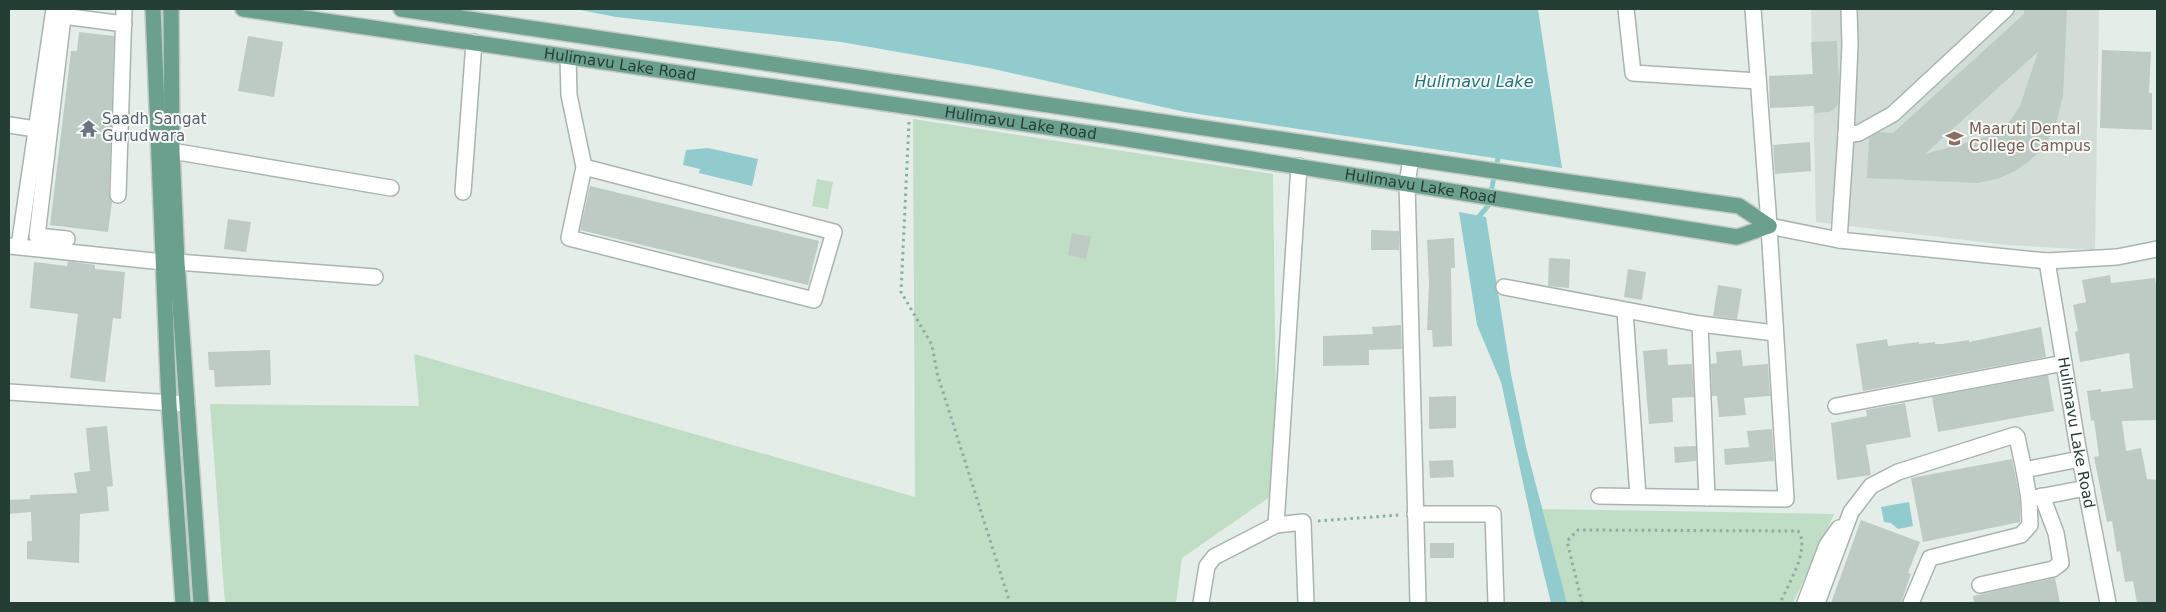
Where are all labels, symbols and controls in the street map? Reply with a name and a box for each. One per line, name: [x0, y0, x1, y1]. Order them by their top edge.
street label: Hulimavu Lake Road: [543, 44, 697, 84]
water label: Hulimavu Lake: [1415, 72, 1534, 91]
street label: Hulimavu Lake Road: [943, 103, 1098, 143]
place label: Saadh Sangat Gurudwara: [102, 110, 207, 145]
temple icon: Saadh Sangat Gurudwara: [78, 118, 98, 138]
place label: Maaruti Dental College Campus: [1969, 120, 2091, 155]
school or university icon: Maaruti Dental College Campus: [1945, 128, 1965, 148]
street label: Hulimavu Lake Road: [1343, 165, 1498, 207]
street label: Hulimavu Lake Road: [2054, 355, 2098, 510]

